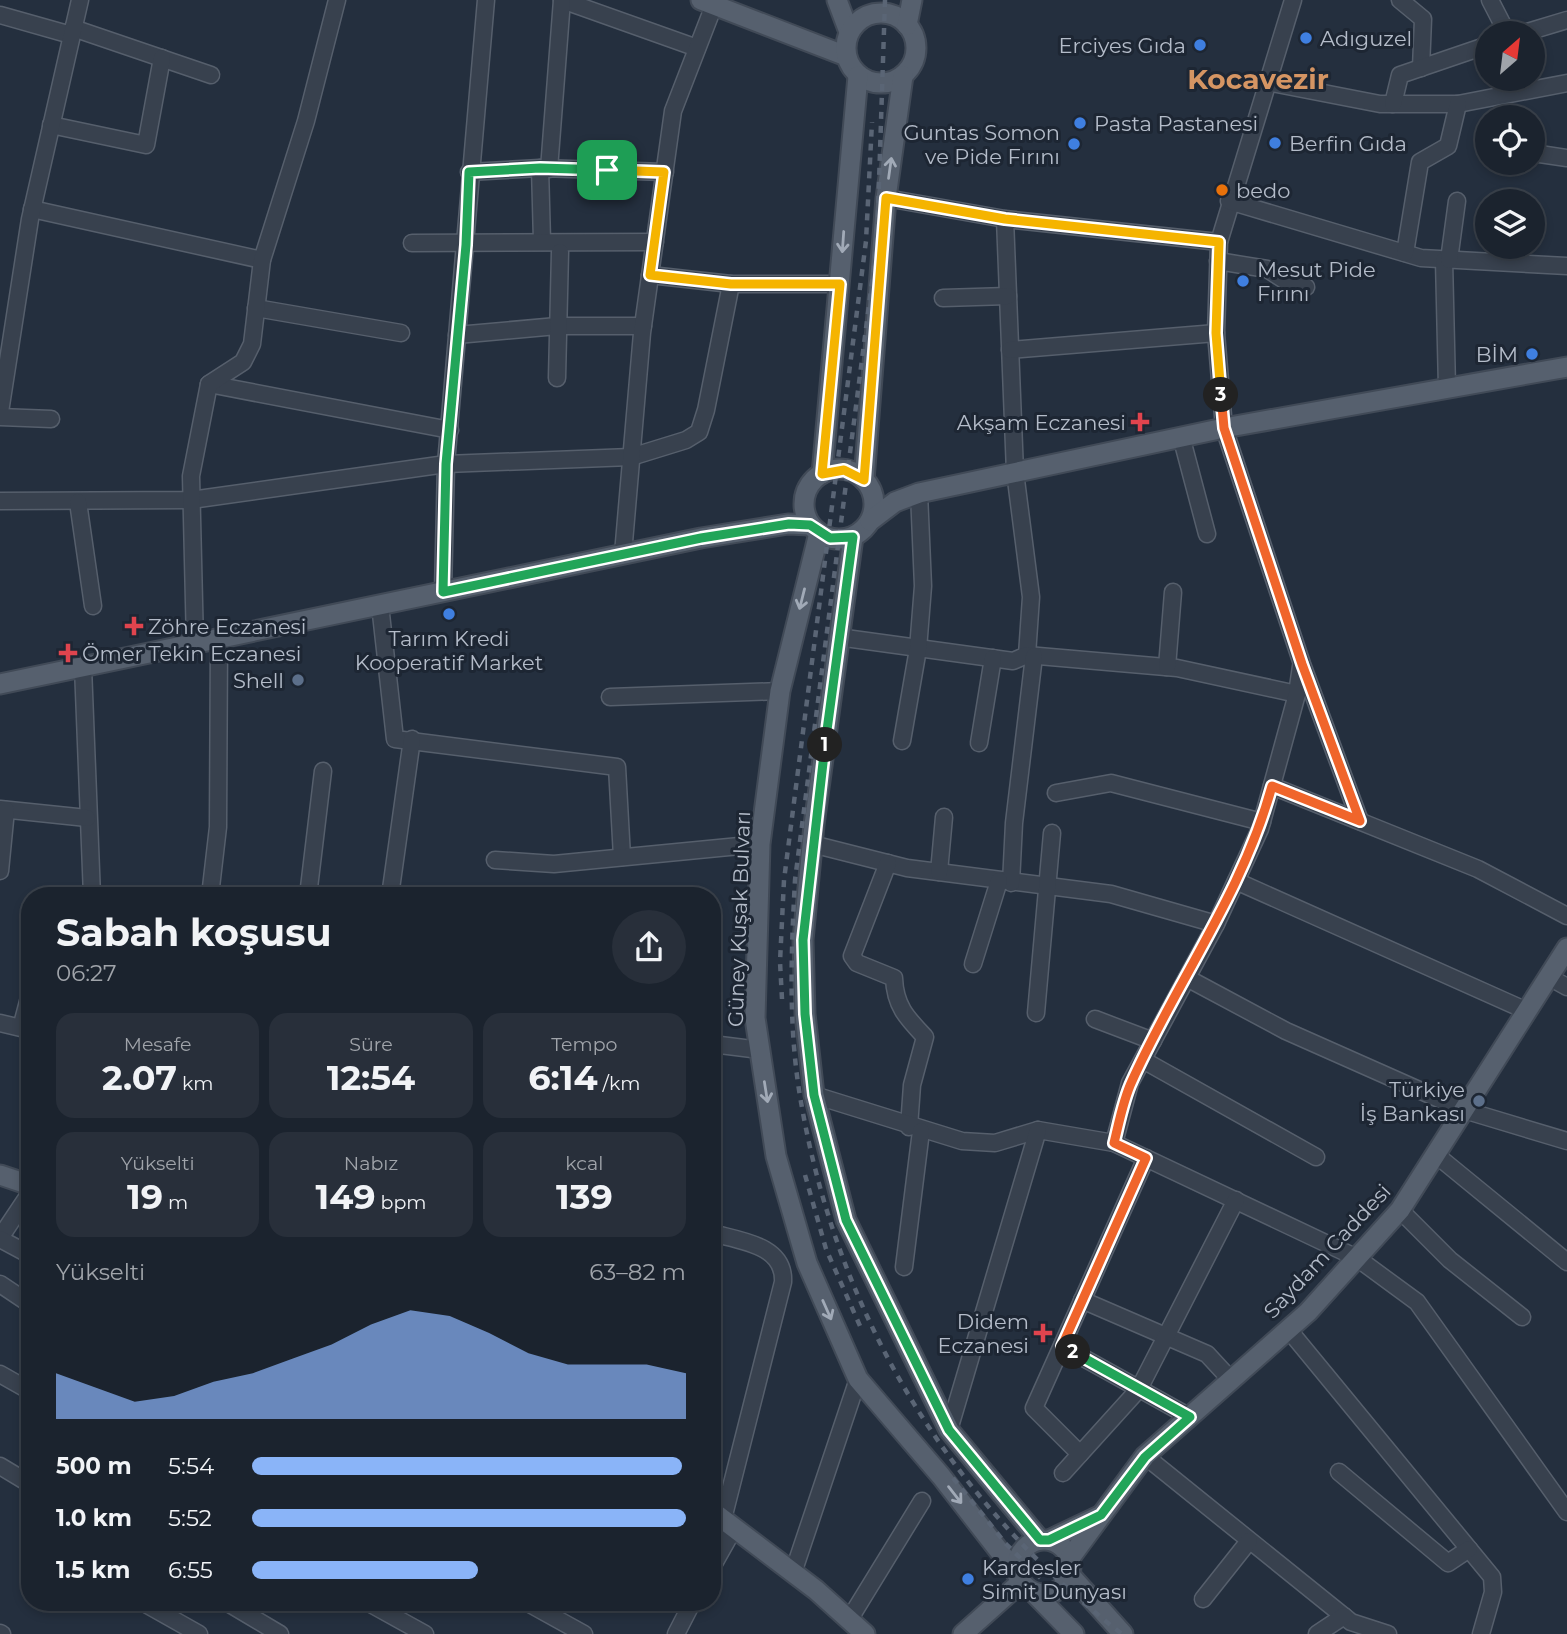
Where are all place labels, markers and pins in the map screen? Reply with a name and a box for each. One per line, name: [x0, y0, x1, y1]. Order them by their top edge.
place label: Adıguzel: [1320, 26, 1412, 51]
marker: Adıguzel: [1298, 30, 1314, 46]
place label: Erciyes Gıda: [1059, 33, 1186, 58]
marker: Erciyes Gıda: [1192, 37, 1208, 53]
place label: Pasta Pastanesi: [1094, 111, 1258, 136]
marker: Pasta Pastanesi: [1072, 115, 1088, 131]
place label: Guntas Somon ve Pide Fırını: [903, 120, 1060, 169]
place label: Berfin Gıda: [1289, 131, 1407, 156]
marker: Berfin Gıda: [1267, 135, 1283, 151]
marker: Guntas Somon ve Pide Fırını: [1066, 136, 1082, 152]
pin: [577, 140, 637, 200]
place label: bedo: [1236, 178, 1290, 203]
marker: bedo: [1214, 182, 1230, 198]
place label: Mesut Pide Fırını: [1257, 257, 1376, 306]
marker: Mesut Pide Fırını: [1235, 273, 1251, 289]
place label: BİM: [1476, 342, 1518, 367]
marker: BİM: [1524, 346, 1540, 362]
pin: 3: [1204, 378, 1238, 412]
place label: Akşam Eczanesi: [957, 410, 1126, 435]
marker: Akşam Eczanesi: [1132, 414, 1148, 430]
marker: Tarım Kredi Kooperatif Market: [441, 606, 457, 622]
place label: Zöhre Eczanesi: [148, 614, 307, 639]
marker: Zöhre Eczanesi: [126, 618, 142, 634]
place label: Tarım Kredi Kooperatif Market: [355, 626, 543, 675]
place label: Ömer Tekin Eczanesi: [82, 641, 301, 666]
marker: Ömer Tekin Eczanesi: [60, 645, 76, 661]
place label: Shell: [233, 668, 284, 693]
marker: Shell: [290, 672, 306, 688]
pin: 1: [808, 728, 842, 762]
place label: Türkiye İş Bankası: [1360, 1077, 1465, 1126]
marker: Türkiye İş Bankası: [1471, 1093, 1487, 1109]
place label: Didem Eczanesi: [938, 1309, 1029, 1358]
marker: Didem Eczanesi: [1035, 1325, 1051, 1341]
pin: 2: [1056, 1334, 1090, 1370]
place label: Kardesler Simit Dunyası: [982, 1555, 1127, 1604]
marker: Kardesler Simit Dunyası: [960, 1571, 976, 1587]

